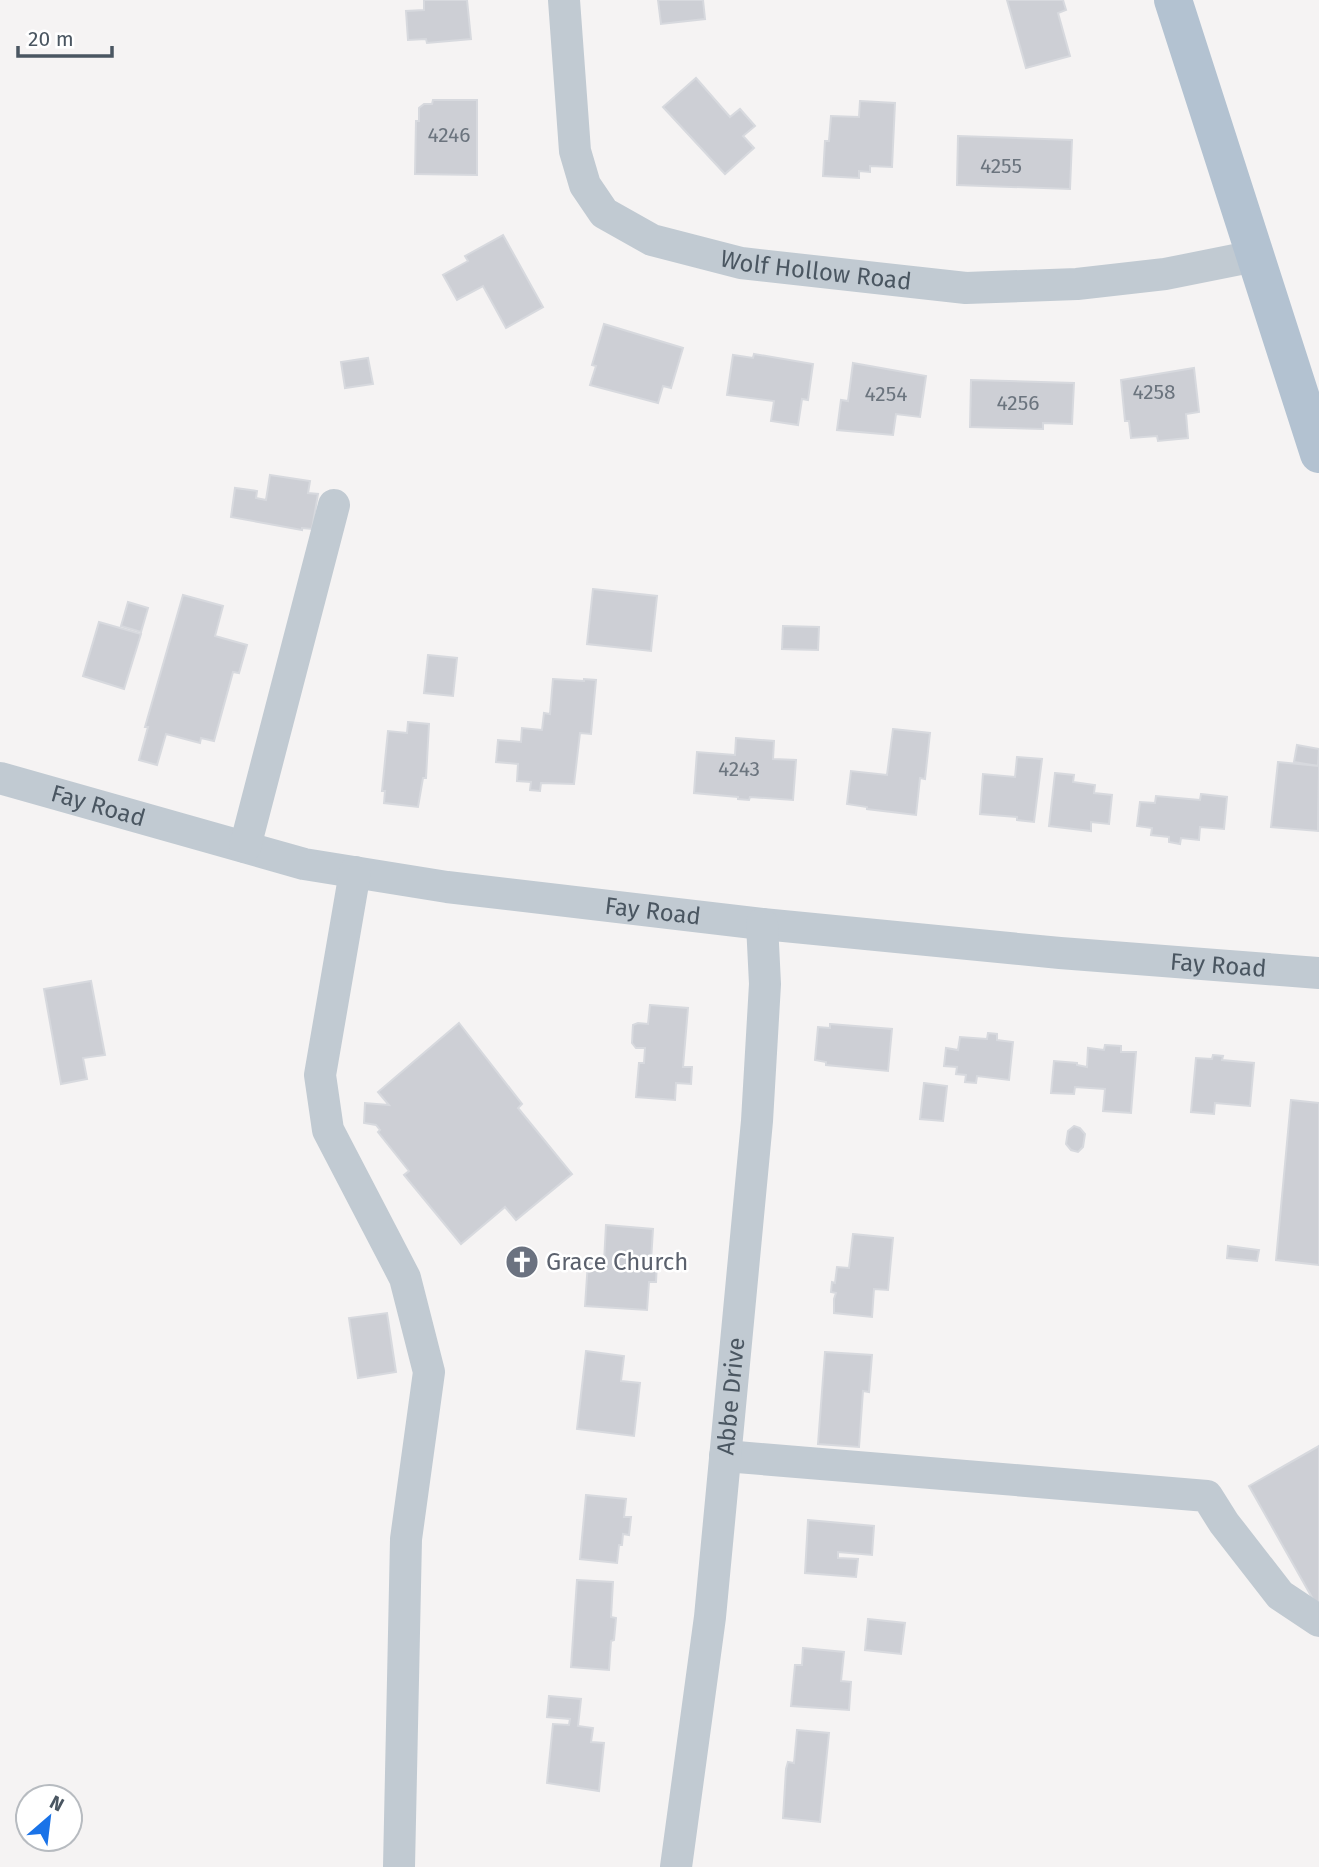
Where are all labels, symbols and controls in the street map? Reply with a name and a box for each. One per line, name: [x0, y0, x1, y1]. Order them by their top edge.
scale bar: [18, 14, 112, 58]
text: 20 m: [28, 26, 74, 52]
house number: 4246: [428, 122, 470, 148]
house number: 4255: [980, 153, 1022, 179]
street label: Wolf Hollow Road: [717, 244, 913, 296]
house number: 4258: [1132, 379, 1176, 405]
house number: 4254: [865, 381, 907, 407]
house number: 4256: [997, 390, 1039, 416]
house number: 4243: [718, 756, 760, 782]
street label: Fay Road: [48, 779, 148, 832]
street label: Fay Road: [603, 892, 702, 931]
street label: Fay Road: [1169, 948, 1267, 983]
church icon: Grace Church: [503, 1243, 541, 1281]
place label: Grace Church: [546, 1248, 688, 1276]
street label: Abbe Drive: [711, 1336, 750, 1456]
north arrow: [14, 1783, 84, 1853]
text: N: [46, 1790, 68, 1817]

